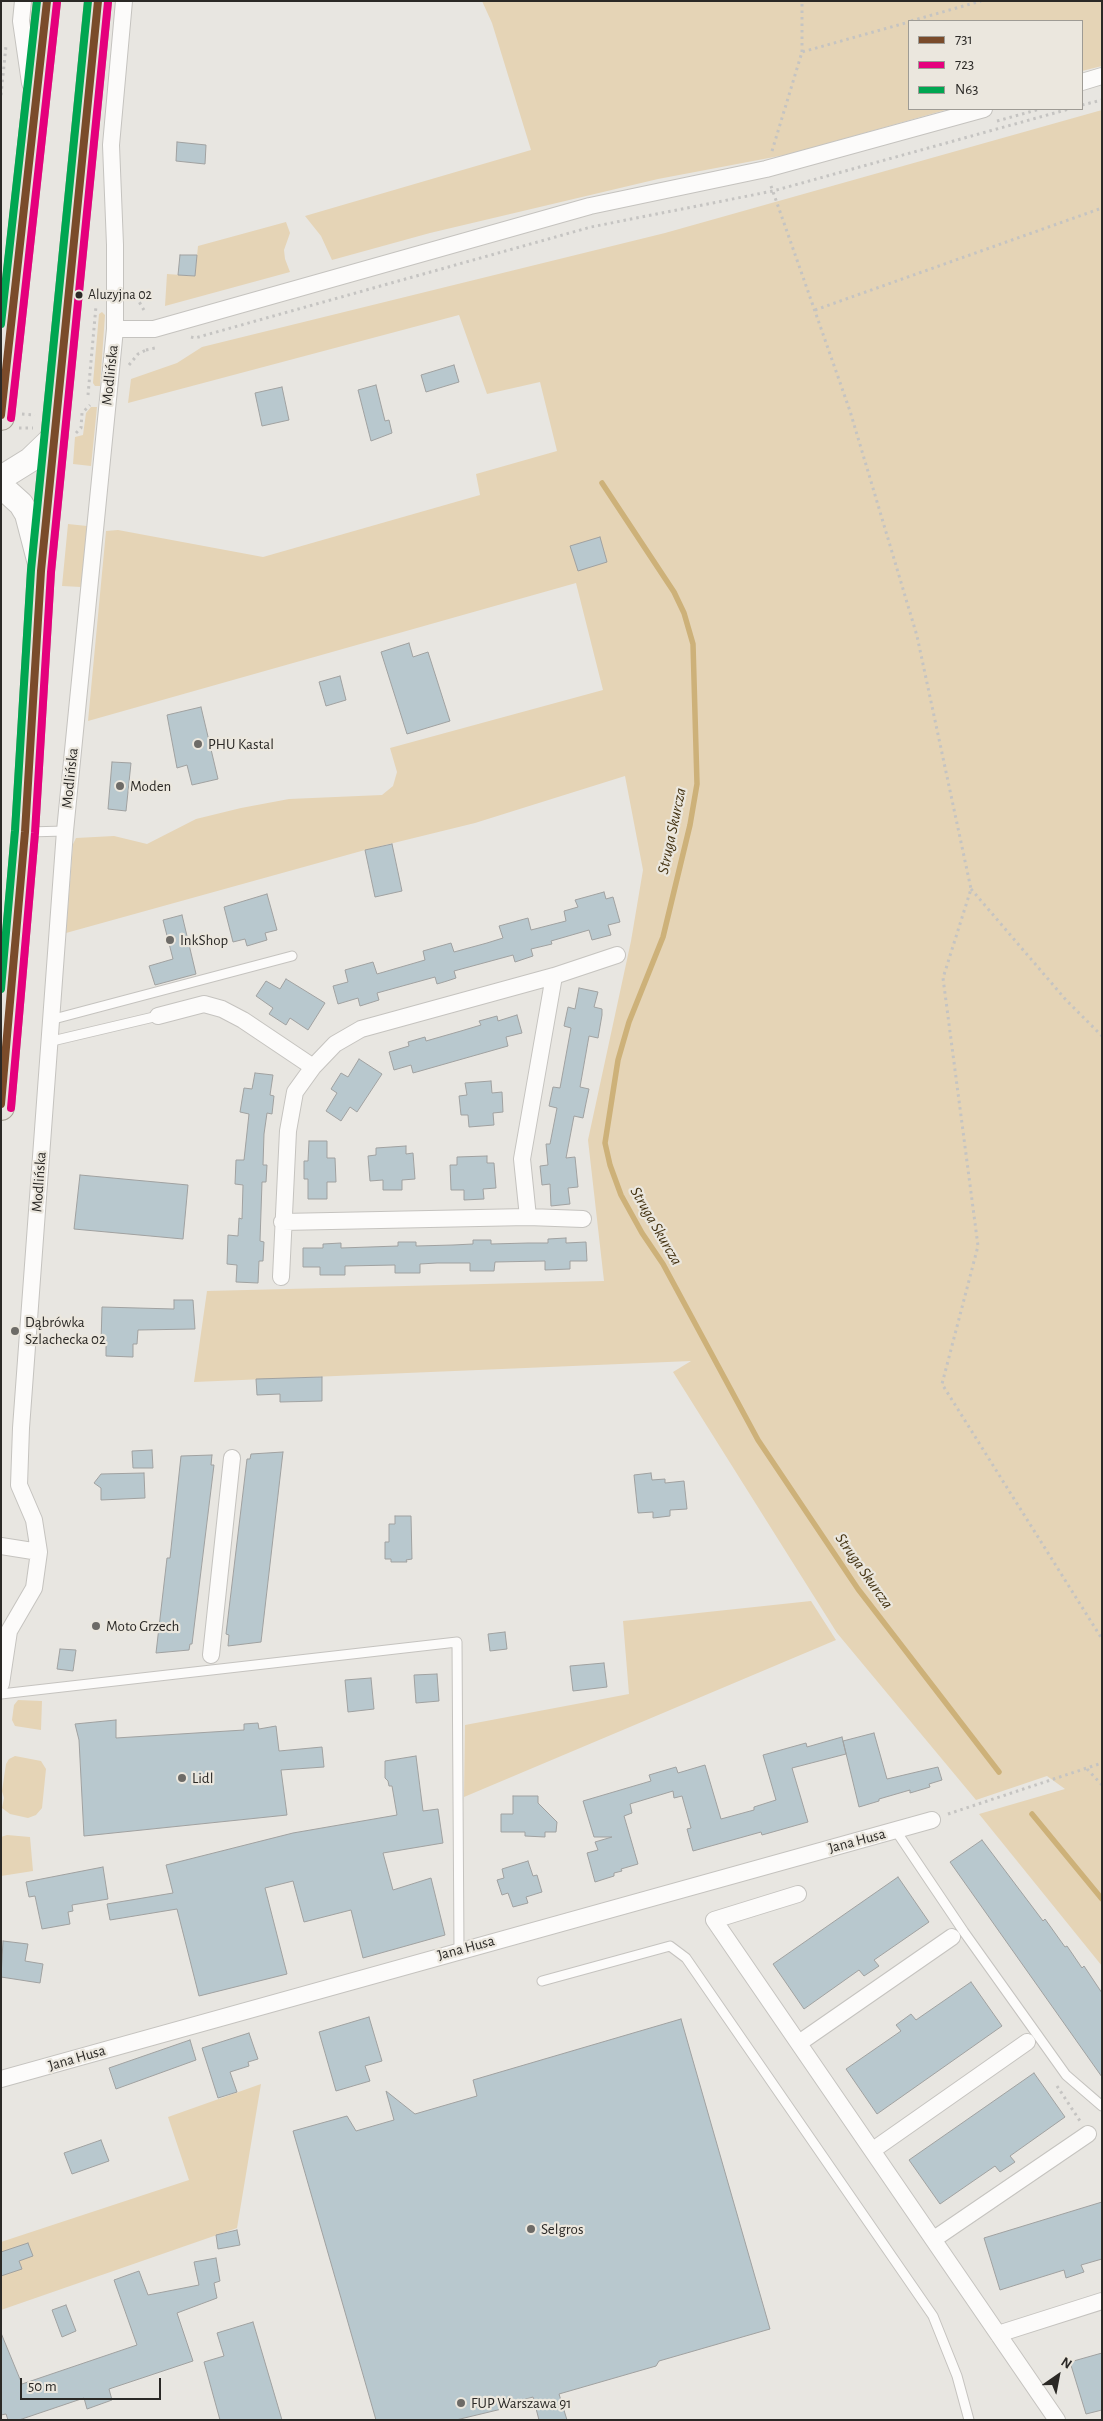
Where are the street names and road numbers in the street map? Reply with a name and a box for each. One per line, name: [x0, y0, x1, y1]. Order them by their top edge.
street label: Modlińska: [98, 344, 122, 406]
street label: Modlińska: [58, 747, 82, 809]
street label: Modlińska: [28, 1151, 50, 1213]
street label: Jana Husa: [826, 1825, 888, 1857]
street label: Jana Husa: [435, 1932, 497, 1964]
street label: Jana Husa: [46, 2041, 108, 2075]

